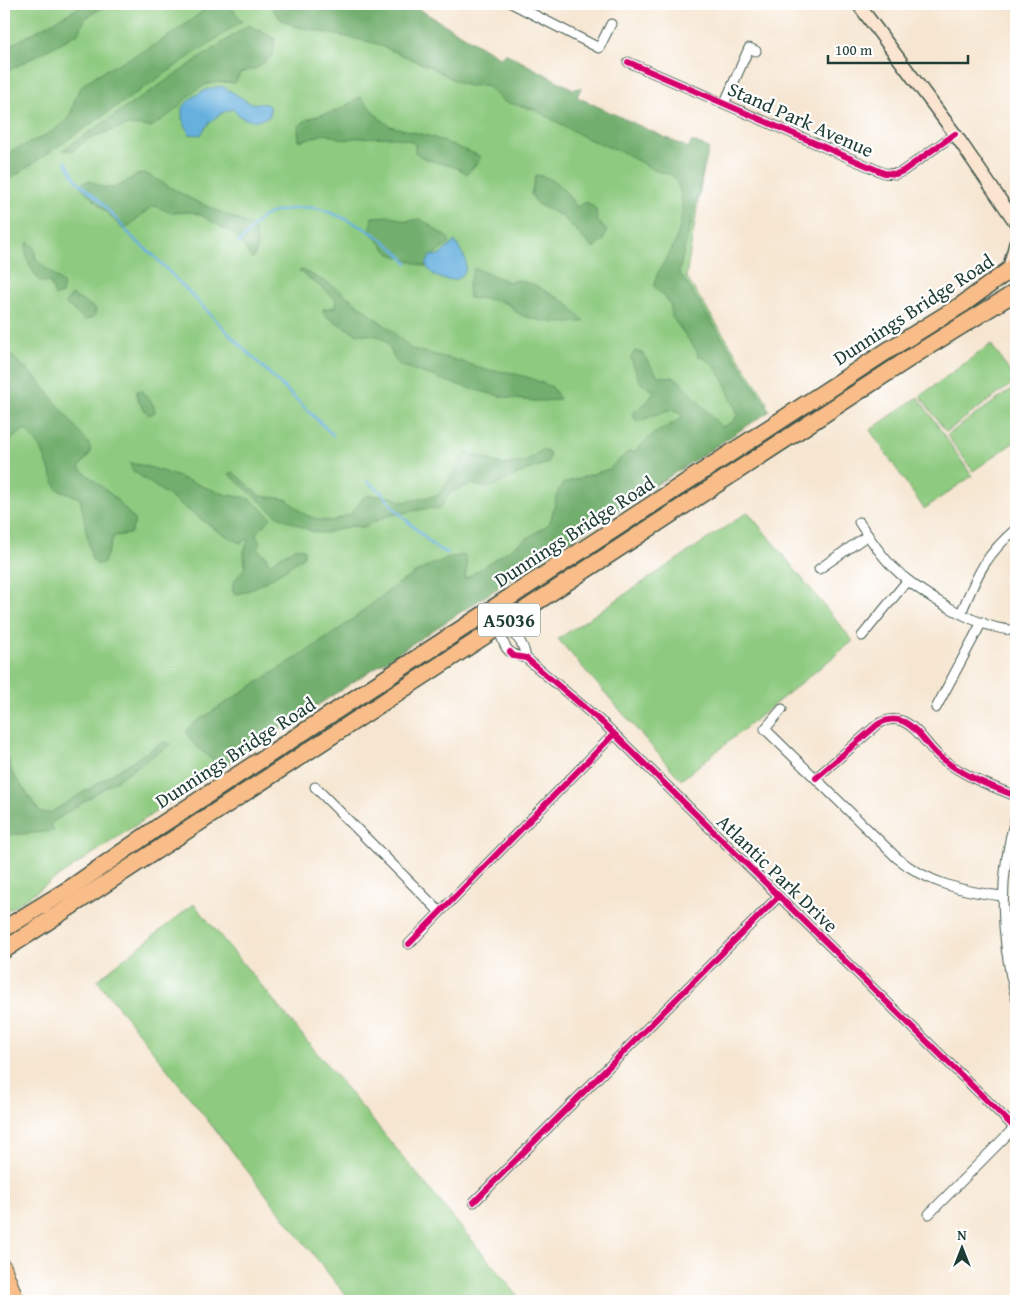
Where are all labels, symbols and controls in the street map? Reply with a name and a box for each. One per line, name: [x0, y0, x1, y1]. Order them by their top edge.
scale bar: [828, 32, 968, 64]
text: 100 m: [835, 39, 873, 60]
street label: Stand Park Avenue: [723, 74, 879, 164]
street label: Dunnings Bridge Road: [827, 246, 999, 372]
street label: Dunnings Bridge Road: [488, 468, 660, 594]
road number: A5036: [478, 604, 540, 636]
street label: Dunnings Bridge Road: [149, 689, 321, 815]
street label: Atlantic Park Drive: [711, 807, 845, 939]
north arrow: [938, 1222, 988, 1272]
text: N: [957, 1225, 967, 1245]

